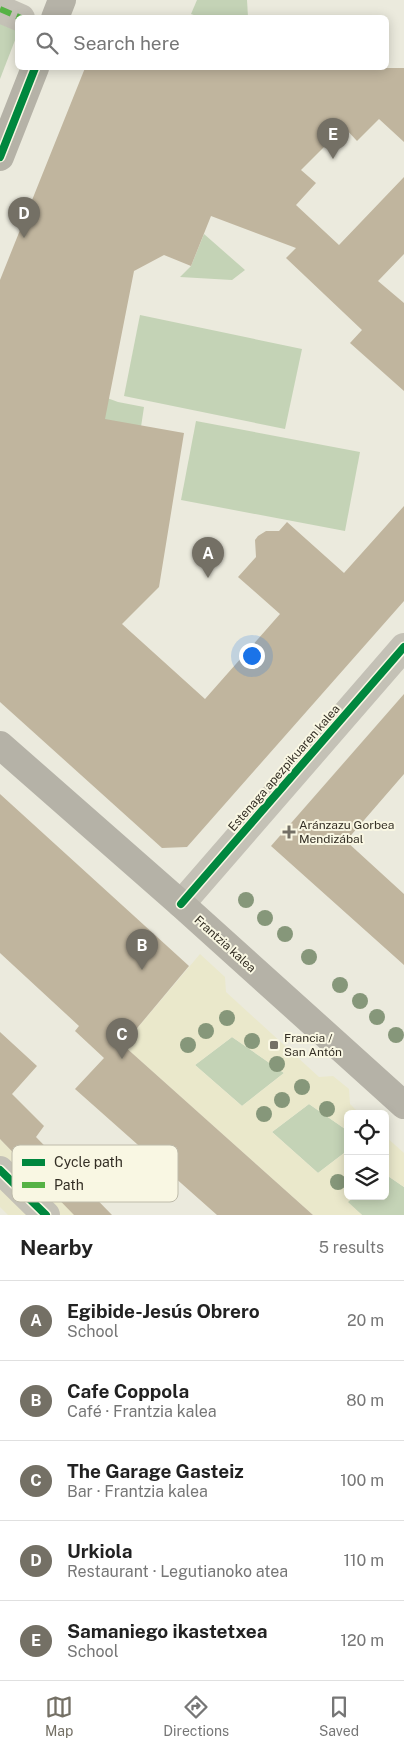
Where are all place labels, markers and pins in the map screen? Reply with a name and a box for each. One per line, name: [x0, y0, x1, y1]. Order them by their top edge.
pin: E: [317, 118, 349, 159]
pin: D: [8, 197, 40, 238]
pin: A: [192, 537, 224, 578]
place label: Aránzazu Gorbea Mendizábal: [299, 818, 394, 846]
marker: Aránzazu Gorbea Mendizábal: [283, 826, 295, 838]
pin: B: [126, 929, 158, 970]
pin: C: [106, 1018, 138, 1059]
place label: Francia / San Antón: [284, 1031, 342, 1059]
marker: Francia / San Antón: [268, 1039, 280, 1051]

